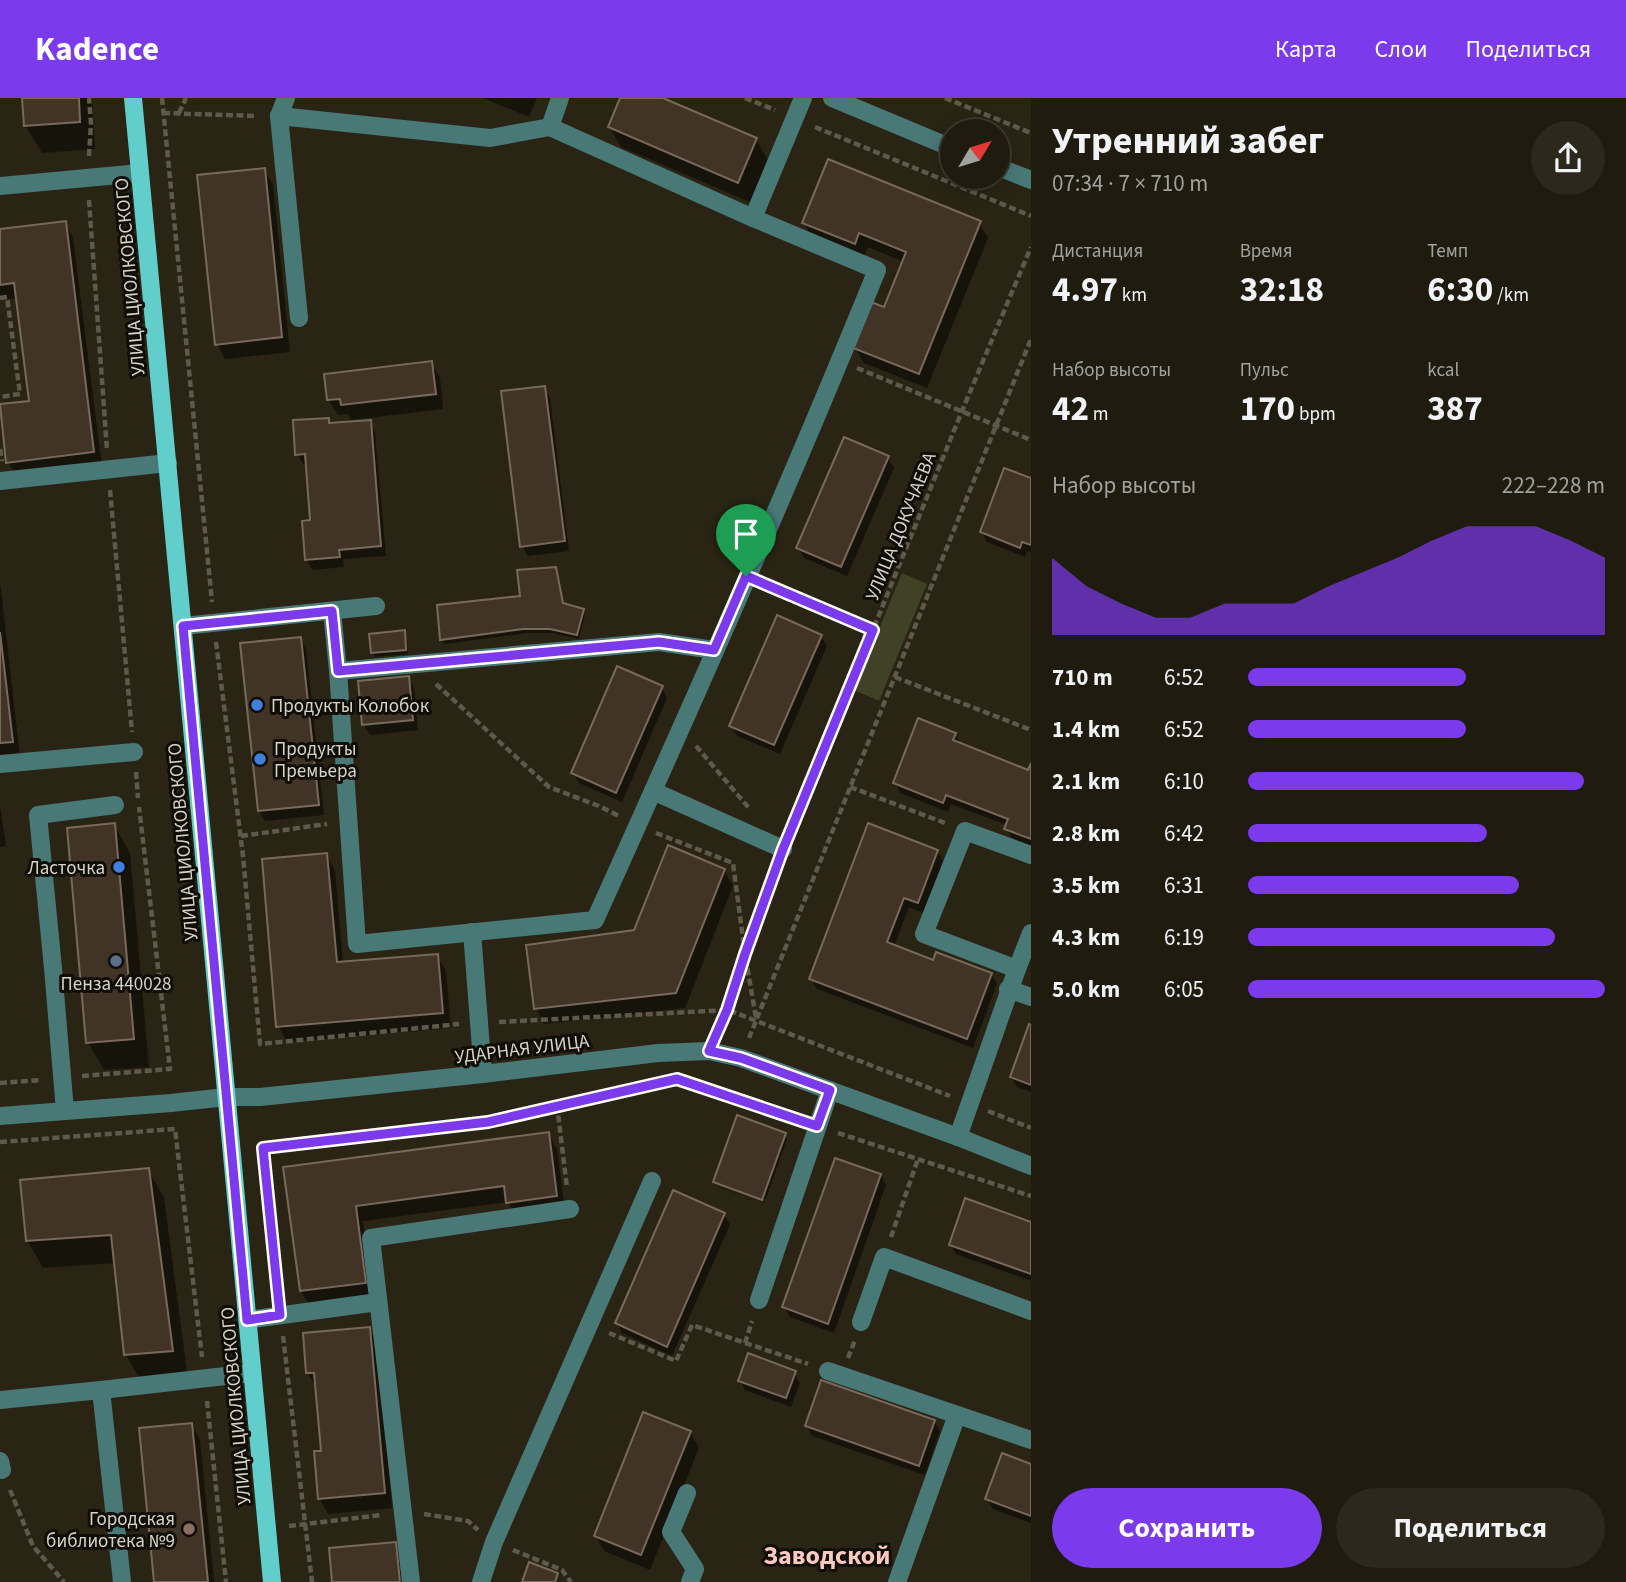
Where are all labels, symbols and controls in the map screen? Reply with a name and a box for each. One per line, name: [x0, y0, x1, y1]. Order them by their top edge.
text: Kadence: [35, 26, 159, 73]
text: Карта: [1275, 32, 1337, 67]
text: Слои: [1375, 32, 1428, 67]
text: Поделиться: [1466, 32, 1591, 67]
text: Утренний забег: [1052, 114, 1324, 168]
north arrow: [940, 119, 1010, 189]
map controls: [940, 119, 1010, 189]
button: share: [1531, 121, 1605, 195]
text: 07:34 · 7 × 710 m: [1052, 167, 1208, 200]
street label: УЛИЦА ЦИОЛКОВСКОГО: [108, 177, 153, 377]
text: Дистанция: [1052, 238, 1143, 265]
text: Время: [1240, 238, 1293, 265]
text: Темп: [1427, 238, 1468, 265]
text: 4.97: [1052, 265, 1118, 315]
text: 32:18: [1240, 265, 1324, 315]
text: 6:30: [1427, 265, 1493, 315]
text: km: [1118, 282, 1147, 309]
text: /km: [1493, 282, 1529, 309]
text: Набор высоты: [1052, 357, 1171, 384]
text: Пульс: [1240, 357, 1289, 384]
text: kcal: [1427, 357, 1459, 384]
text: 42: [1052, 384, 1089, 434]
text: 170: [1240, 384, 1295, 434]
text: 387: [1427, 384, 1483, 434]
text: m: [1089, 401, 1109, 428]
text: bpm: [1295, 401, 1336, 428]
street label: УЛИЦА ДОКУЧАЕВА: [859, 448, 944, 605]
text: Набор высоты: [1052, 469, 1196, 502]
text: 222–228 m: [1502, 469, 1605, 502]
pin: [716, 504, 776, 576]
icon: arrive: [727, 515, 765, 553]
text: 710 m: [1052, 661, 1113, 694]
text: 6:52: [1164, 661, 1204, 694]
place label: Продукты Колобок: [271, 693, 430, 720]
marker: Продукты Колобок: [249, 697, 265, 713]
text: 1.4 km: [1052, 713, 1120, 746]
text: 6:52: [1164, 713, 1204, 746]
place label: Продукты Премьера: [274, 736, 357, 785]
street label: УЛИЦА ЦИОЛКОВСКОГО: [161, 742, 206, 942]
marker: Продукты Премьера: [252, 751, 268, 767]
text: 2.1 km: [1052, 765, 1120, 798]
text: 6:10: [1164, 765, 1204, 798]
text: 2.8 km: [1052, 817, 1120, 850]
text: 6:42: [1164, 817, 1204, 850]
place label: Ласточка: [28, 855, 105, 882]
marker: Ласточка: [111, 859, 127, 875]
text: 3.5 km: [1052, 869, 1120, 902]
text: 6:31: [1164, 869, 1204, 902]
text: 4.3 km: [1052, 921, 1120, 954]
text: 6:19: [1164, 921, 1204, 954]
marker: Пенза 440028: [108, 953, 124, 969]
place label: Пенза 440028: [60, 971, 172, 998]
text: 5.0 km: [1052, 973, 1120, 1006]
text: 6:05: [1164, 973, 1204, 1006]
street label: УДАРНАЯ УЛИЦА: [454, 1028, 591, 1071]
street label: УЛИЦА ЦИОЛКОВСКОГО: [214, 1306, 259, 1506]
button: Сохранить: [1052, 1488, 1322, 1568]
button: Поделиться: [1336, 1488, 1605, 1568]
place label: Городская библиотека №9: [46, 1506, 175, 1555]
marker: Городская библиотека №9: [181, 1521, 197, 1537]
district label: Заводской: [764, 1537, 890, 1574]

